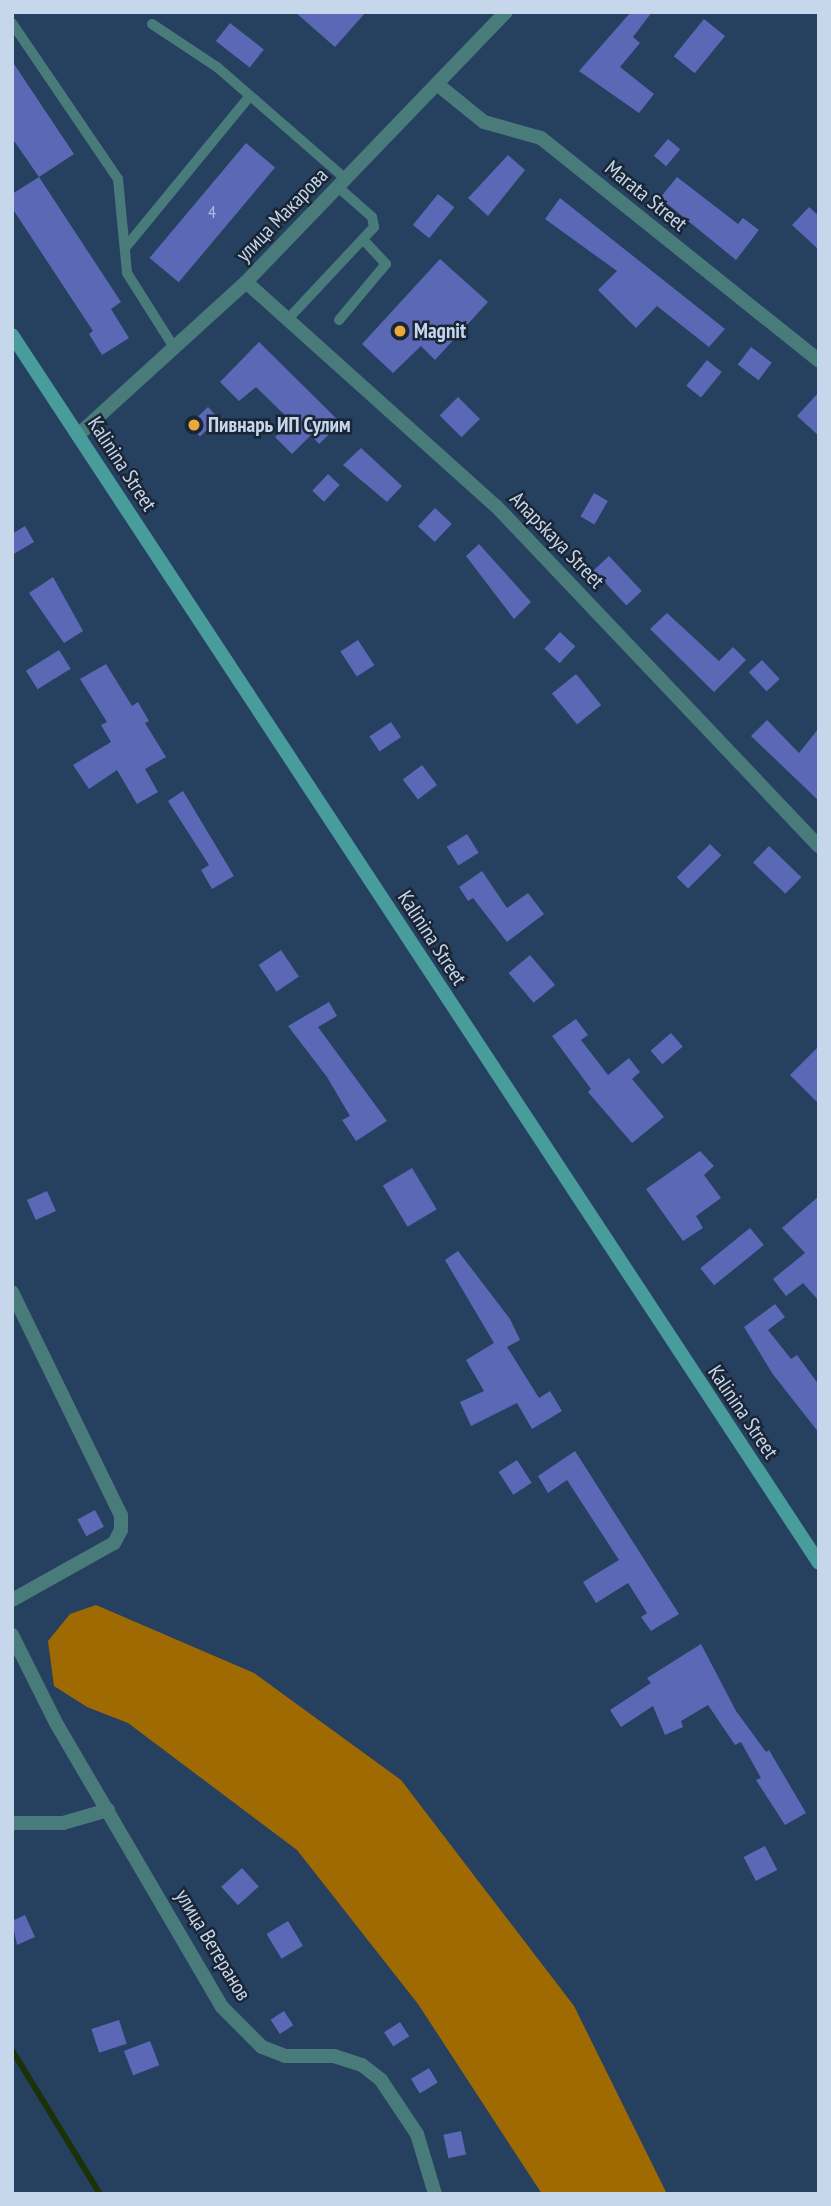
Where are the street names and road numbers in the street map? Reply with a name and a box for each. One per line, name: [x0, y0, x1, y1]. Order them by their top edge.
street label: Marata Street: [600, 155, 692, 237]
street label: улица Макарова: [231, 163, 333, 267]
street label: Kalinina Street: [82, 412, 162, 516]
street label: Anapskaya Street: [505, 486, 609, 594]
street label: Kalinina Street: [392, 886, 472, 990]
street label: Kalinina Street: [703, 1361, 783, 1463]
street label: улица Ветеранов: [170, 1885, 256, 2005]

